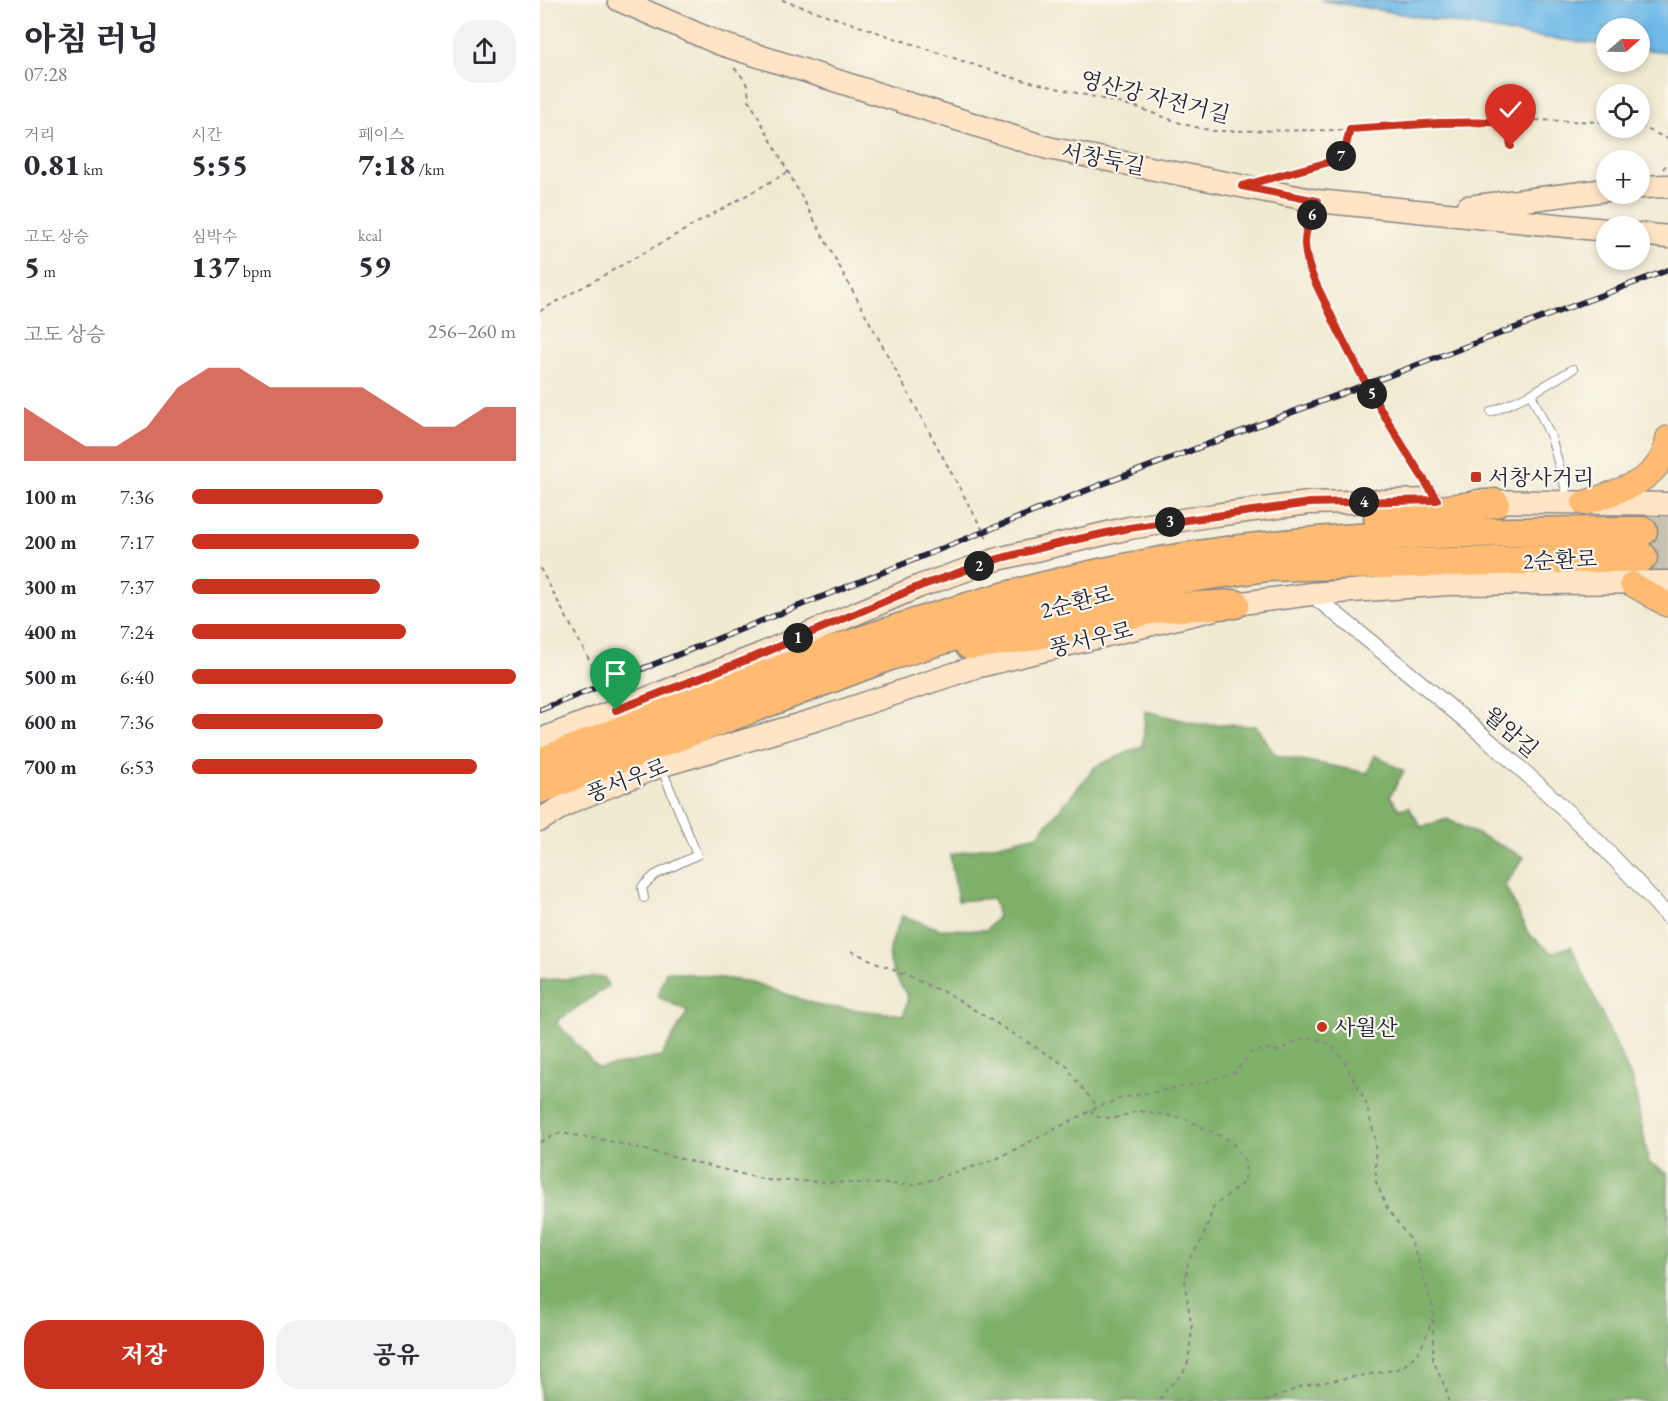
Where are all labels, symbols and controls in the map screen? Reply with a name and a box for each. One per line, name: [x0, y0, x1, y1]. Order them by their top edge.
text: 아침 러닝: [24, 17, 160, 60]
north arrow: [1596, 18, 1650, 72]
map controls: [1596, 18, 1650, 270]
button: share: [453, 20, 516, 83]
text: 07:28: [24, 61, 67, 87]
street label: 영산강 자전거길: [1077, 64, 1233, 130]
pin: [1485, 84, 1536, 146]
button: locate: [1596, 84, 1650, 138]
icon: check: [1494, 93, 1527, 126]
text: 거리: [24, 124, 55, 145]
text: 시간: [191, 124, 222, 145]
text: 페이스: [358, 124, 404, 145]
street label: 서창둑길: [1059, 137, 1147, 181]
pin: 7: [1326, 141, 1356, 171]
text: 0.81: [24, 145, 80, 184]
text: 5:55: [191, 145, 248, 184]
text: 7:18: [358, 145, 415, 184]
text: 7: [1337, 145, 1345, 166]
button: +: [1596, 150, 1650, 204]
text: km: [80, 159, 103, 180]
text: /km: [415, 159, 445, 180]
pin: 6: [1297, 200, 1327, 230]
text: 6: [1308, 204, 1316, 225]
button: −: [1596, 216, 1650, 270]
text: kcal: [358, 225, 382, 246]
text: 고도 상승: [24, 226, 89, 247]
text: 심박수: [191, 226, 237, 247]
text: 59: [358, 246, 390, 285]
text: 5: [24, 247, 40, 286]
text: 137: [191, 247, 240, 286]
text: m: [40, 261, 56, 282]
text: bpm: [240, 261, 272, 282]
text: 256–260 m: [428, 318, 516, 344]
text: 고도 상승: [24, 321, 105, 347]
pin: 5: [1357, 379, 1387, 409]
text: 5: [1368, 383, 1376, 404]
place label: 서창사거리: [1488, 463, 1594, 492]
marker: 서창사거리: [1469, 470, 1483, 484]
text: 100 m: [24, 484, 77, 510]
text: 7:36: [120, 484, 154, 510]
pin: 4: [1349, 487, 1379, 517]
text: 4: [1360, 491, 1368, 512]
pin: 3: [1155, 507, 1185, 537]
text: 3: [1166, 511, 1174, 532]
text: 200 m: [24, 529, 77, 555]
text: 7:17: [120, 529, 154, 555]
street label: 2순환로: [1522, 544, 1598, 576]
pin: 2: [964, 551, 994, 581]
text: 2: [975, 555, 983, 576]
text: 300 m: [24, 574, 77, 600]
text: 7:37: [120, 574, 154, 600]
street label: 2순환로: [1037, 579, 1117, 625]
street label: 풍서우로: [1046, 615, 1136, 663]
text: 400 m: [24, 619, 77, 645]
text: 7:24: [120, 619, 154, 645]
pin: 1: [783, 623, 813, 653]
text: 1: [794, 627, 802, 648]
pin: [590, 648, 641, 710]
icon: arrive: [599, 657, 632, 690]
text: 500 m: [24, 664, 77, 690]
text: 6:40: [120, 664, 154, 690]
street label: 월암길: [1477, 700, 1545, 764]
text: 600 m: [24, 709, 77, 735]
text: 7:36: [120, 709, 154, 735]
street label: 풍서우로: [582, 751, 672, 809]
text: 700 m: [24, 754, 77, 780]
text: 6:53: [120, 754, 154, 780]
place label: 사월산: [1334, 1013, 1399, 1042]
marker: 사월산: [1315, 1020, 1329, 1034]
button: 저장: [24, 1320, 264, 1389]
button: 공유: [276, 1320, 516, 1389]

